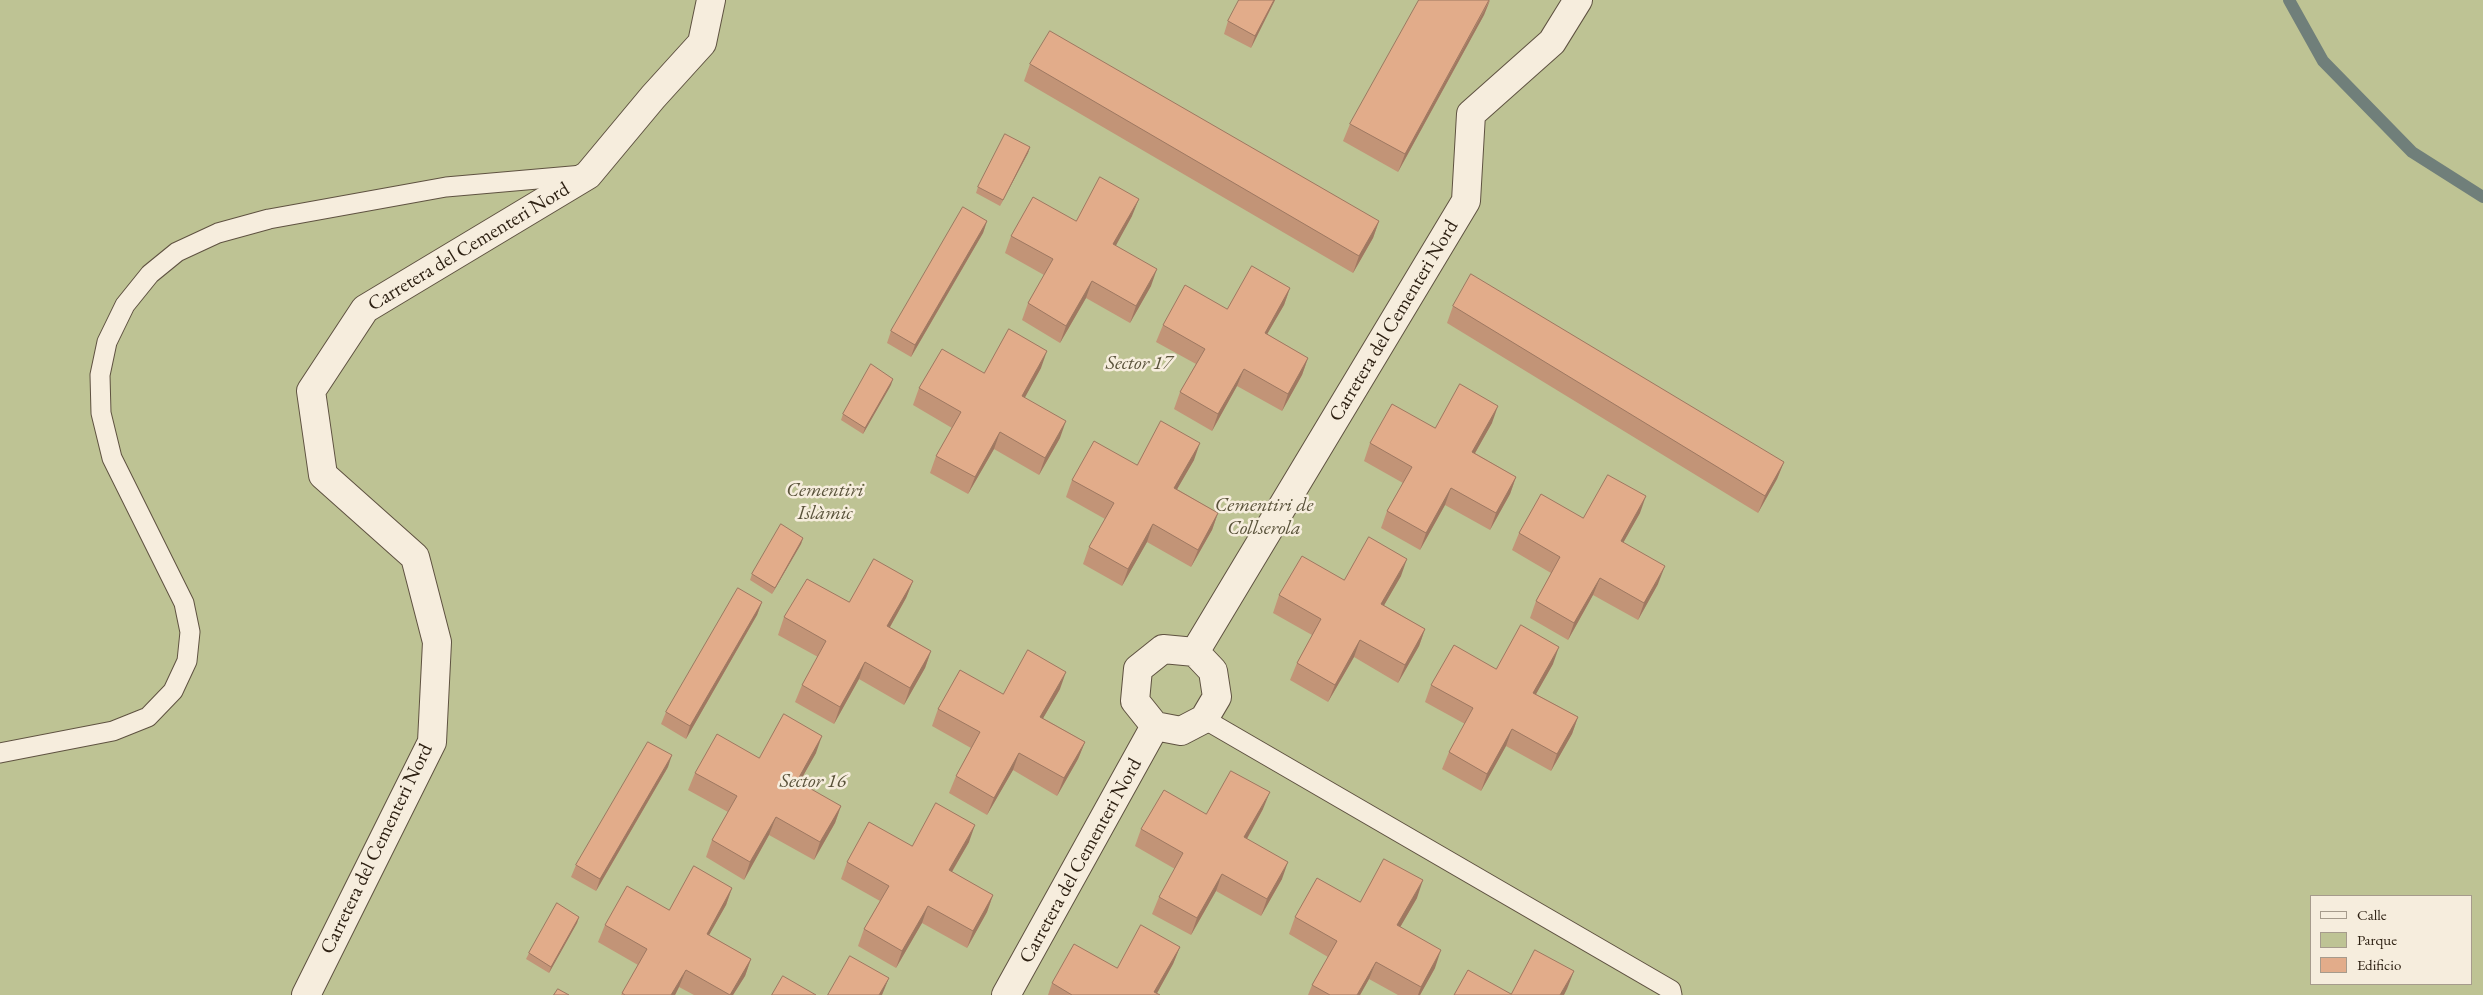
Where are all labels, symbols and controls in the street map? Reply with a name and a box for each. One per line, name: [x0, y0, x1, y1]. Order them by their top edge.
street label: Carretera del Cementeri Nord: [364, 177, 574, 317]
street label: Carretera del Cementeri Nord: [1324, 216, 1464, 426]
park label: Sector 17: [1106, 352, 1172, 376]
park label: Cementiri Islàmic: [786, 479, 864, 526]
park label: Cementiri de Collserola: [1215, 494, 1313, 541]
street label: Carretera del Cementeri Nord: [316, 740, 438, 958]
street label: Carretera del Cementeri Nord: [1015, 754, 1147, 968]
park label: Sector 16: [780, 770, 846, 794]
legend: [2310, 895, 2473, 985]
text: Calle: [2357, 905, 2387, 924]
text: Parque: [2357, 930, 2397, 949]
text: Edificio: [2357, 955, 2401, 974]

